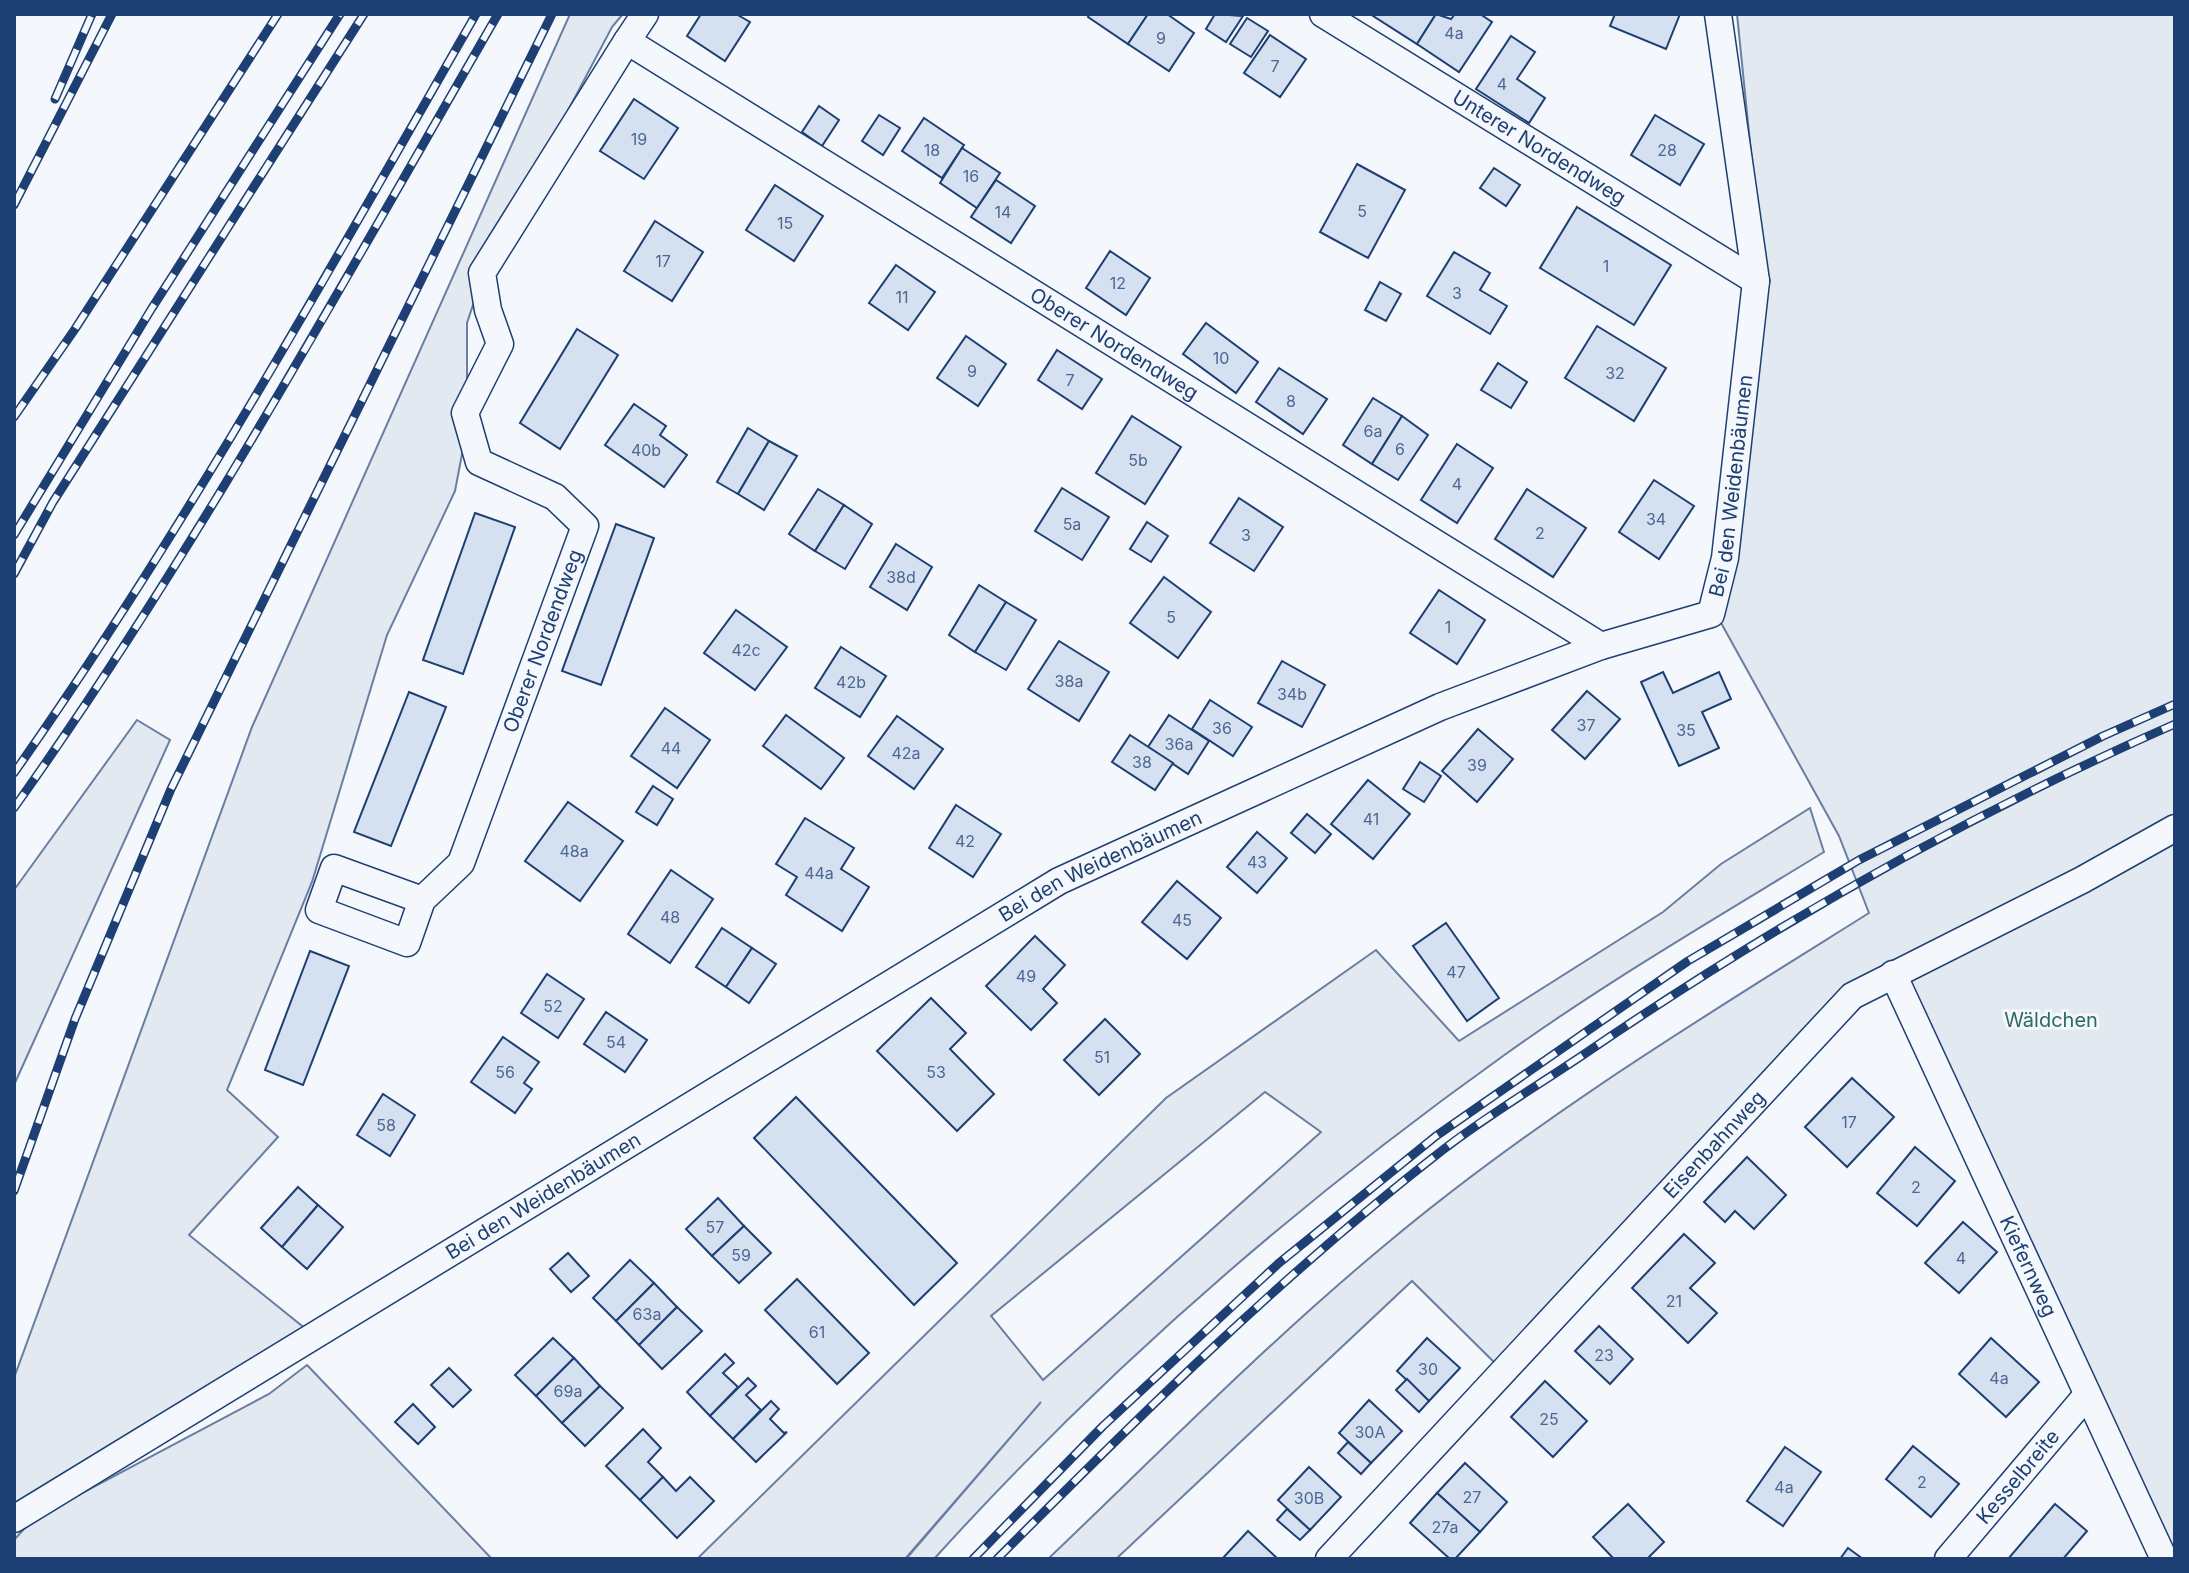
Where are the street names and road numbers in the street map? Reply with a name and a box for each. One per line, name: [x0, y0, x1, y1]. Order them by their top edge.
street label: Unterer Nordendweg: [1448, 85, 1630, 210]
street label: Oberer Nordendweg: [1026, 282, 1203, 405]
street label: Bei den Weidenbäumen: [1704, 373, 1757, 599]
street label: Oberer Nordendweg: [498, 546, 587, 736]
street label: Bei den Weidenbäumen: [994, 805, 1206, 927]
street label: Eisenbahnweg: [1658, 1086, 1770, 1203]
street label: Bei den Weidenbäumen: [441, 1127, 645, 1265]
street label: Kiefernweg: [1995, 1212, 2062, 1320]
street label: Kesselbreite: [1971, 1425, 2064, 1529]

